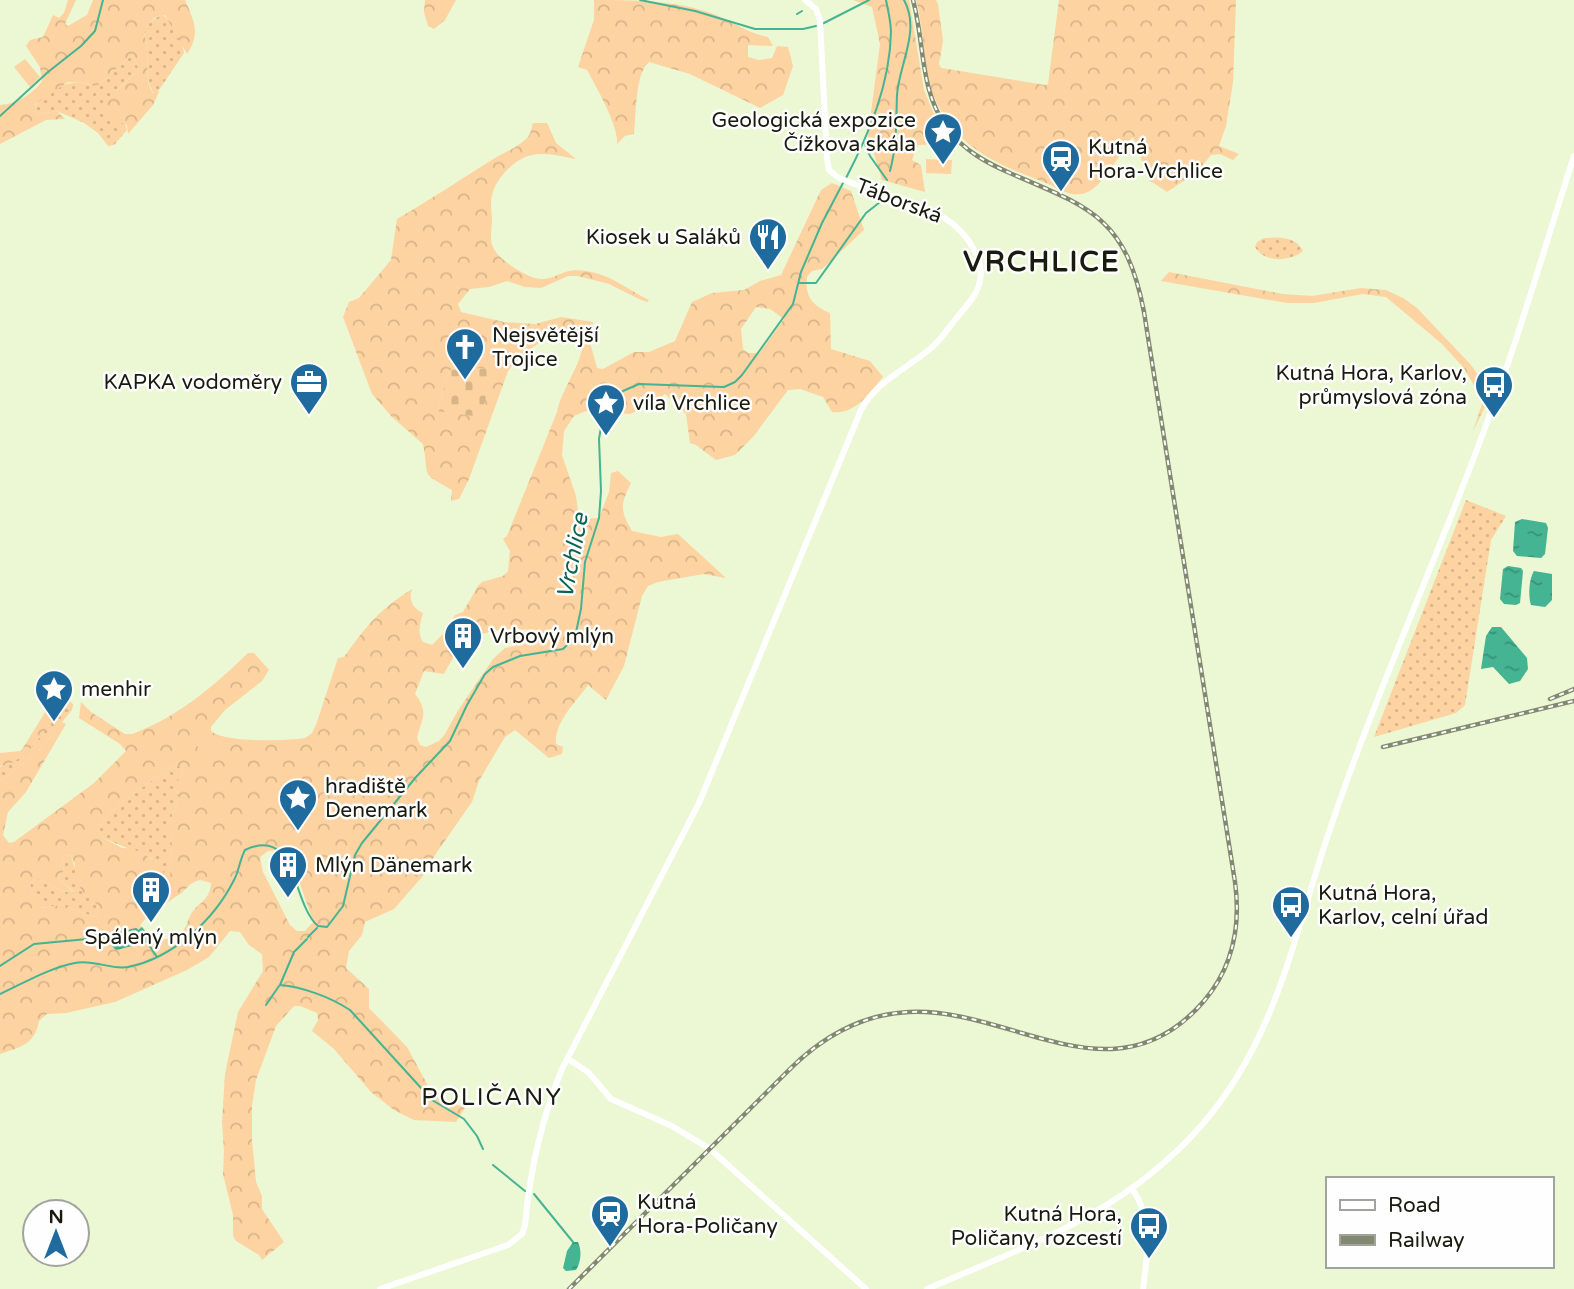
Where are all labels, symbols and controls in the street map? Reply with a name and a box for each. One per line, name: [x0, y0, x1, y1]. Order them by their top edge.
place label: Geologická expozice Čížkova skála: [711, 108, 916, 157]
place icon: Geologická expozice Čížkova skála: [922, 111, 964, 166]
place label: Kutná Hora-Vrchlice: [1088, 135, 1223, 184]
station icon: Kutná Hora-Vrchlice: [1040, 138, 1082, 193]
street label: Táborská: [852, 173, 946, 229]
restaurant icon: Kiosek u Saláků: [747, 216, 789, 271]
place label: Kiosek u Saláků: [586, 225, 741, 250]
district label: VRCHLICE: [963, 245, 1121, 279]
place label: Nejsvětější Trojice: [492, 323, 599, 372]
church icon: Nejsvětější Trojice: [444, 326, 486, 381]
office icon: KAPKA vodoměry: [288, 361, 330, 416]
place label: Kutná Hora, Karlov, průmyslová zóna: [1275, 361, 1467, 410]
bus stop icon: Kutná Hora, Karlov, průmyslová zóna: [1473, 364, 1515, 419]
place label: KAPKA vodoměry: [104, 370, 282, 395]
place icon: víla Vrchlice: [585, 382, 627, 437]
place label: víla Vrchlice: [633, 391, 751, 416]
water label: Vrchlice: [551, 509, 595, 601]
building icon: Vrbový mlýn: [442, 615, 484, 670]
place label: Vrbový mlýn: [490, 624, 614, 649]
place icon: menhir: [33, 668, 75, 723]
place label: menhir: [81, 677, 151, 702]
place label: hradiště Denemark: [325, 774, 428, 823]
place icon: hradiště Denemark: [277, 777, 319, 832]
building icon: Mlýn Dänemark: [267, 844, 309, 899]
place label: Mlýn Dänemark: [315, 853, 472, 878]
building icon: Spálený mlýn: [130, 869, 172, 924]
place label: Kutná Hora, Karlov, celní úřad: [1318, 881, 1489, 930]
bus stop icon: Kutná Hora, Karlov, celní úřad: [1270, 884, 1312, 939]
place label: Spálený mlýn: [85, 925, 217, 950]
district label: POLIČANY: [421, 1083, 563, 1112]
legend: [1326, 1177, 1553, 1268]
place label: Kutná Hora-Poličany: [637, 1190, 778, 1239]
station icon: Kutná Hora-Poličany: [589, 1193, 631, 1248]
text: Road: [1388, 1193, 1441, 1218]
north arrow: [21, 1198, 91, 1268]
place label: Kutná Hora, Poličany, rozcestí: [951, 1202, 1122, 1251]
bus stop icon: Kutná Hora, Poličany, rozcestí: [1128, 1205, 1170, 1260]
text: N: [48, 1206, 64, 1228]
text: Railway: [1388, 1228, 1465, 1253]

